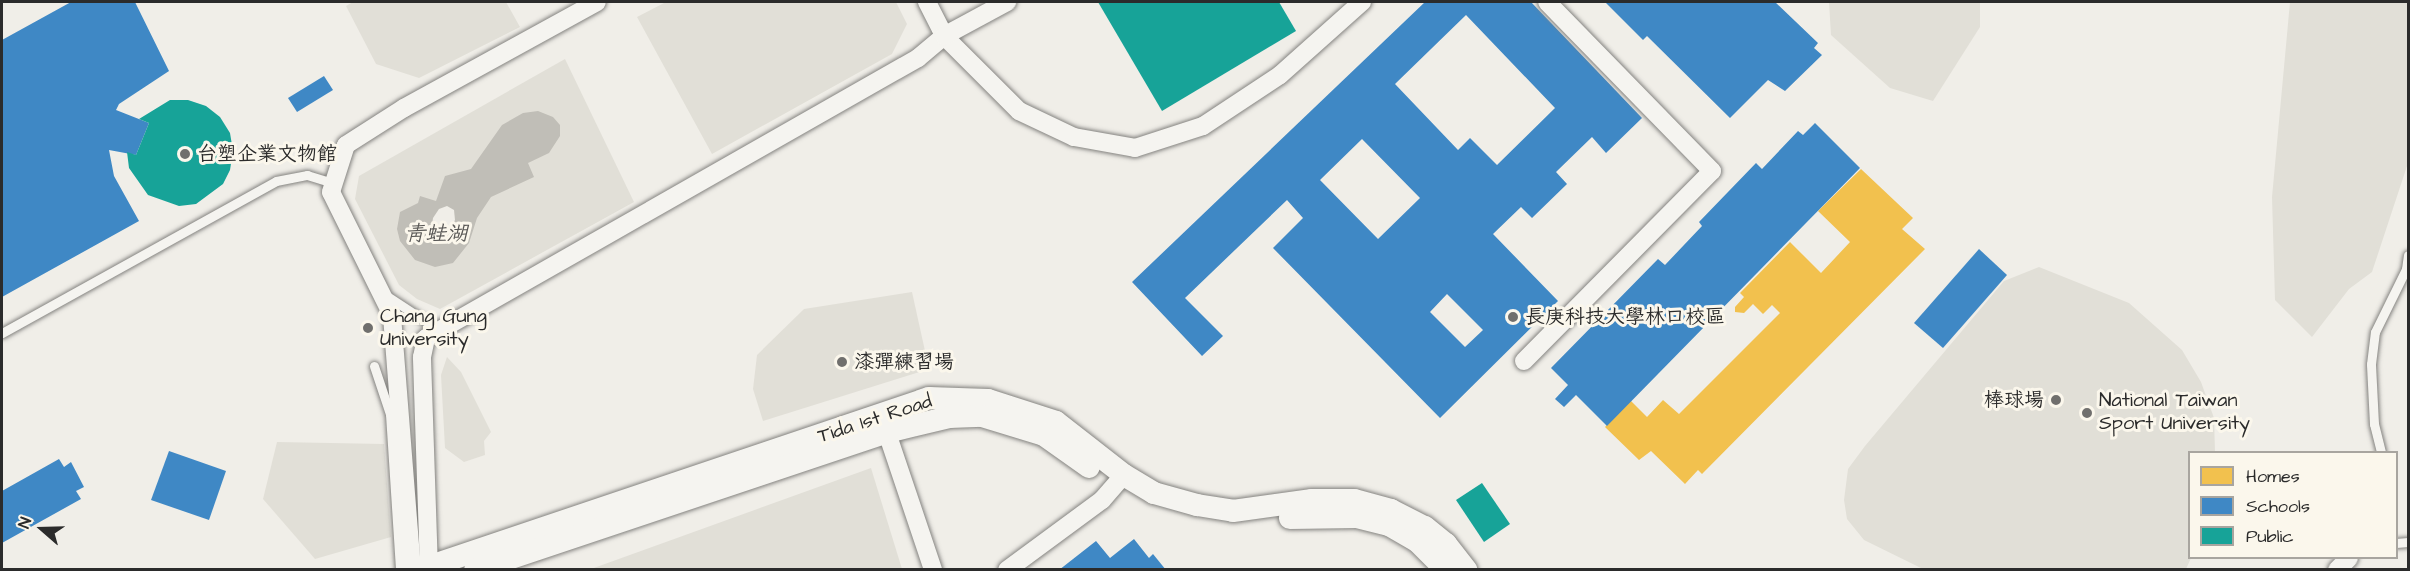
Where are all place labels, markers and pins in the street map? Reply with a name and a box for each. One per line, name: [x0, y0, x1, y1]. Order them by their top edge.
place label: 台塑企業文物館: [197, 142, 337, 166]
marker: 台塑企業文物館: [178, 147, 192, 161]
place label: Chang Gung University: [380, 304, 487, 351]
place label: 長庚科技大學林口校區: [1525, 305, 1725, 329]
marker: 長庚科技大學林口校區: [1506, 310, 1520, 324]
marker: Chang Gung University: [361, 321, 375, 335]
place label: 漆彈練習場: [854, 350, 954, 374]
marker: 漆彈練習場: [835, 355, 849, 369]
place label: 棒球場: [1984, 388, 2044, 412]
place label: National Taiwan Sport University: [2099, 389, 2250, 436]
marker: 棒球場: [2049, 393, 2063, 407]
marker: National Taiwan Sport University: [2080, 406, 2094, 420]

